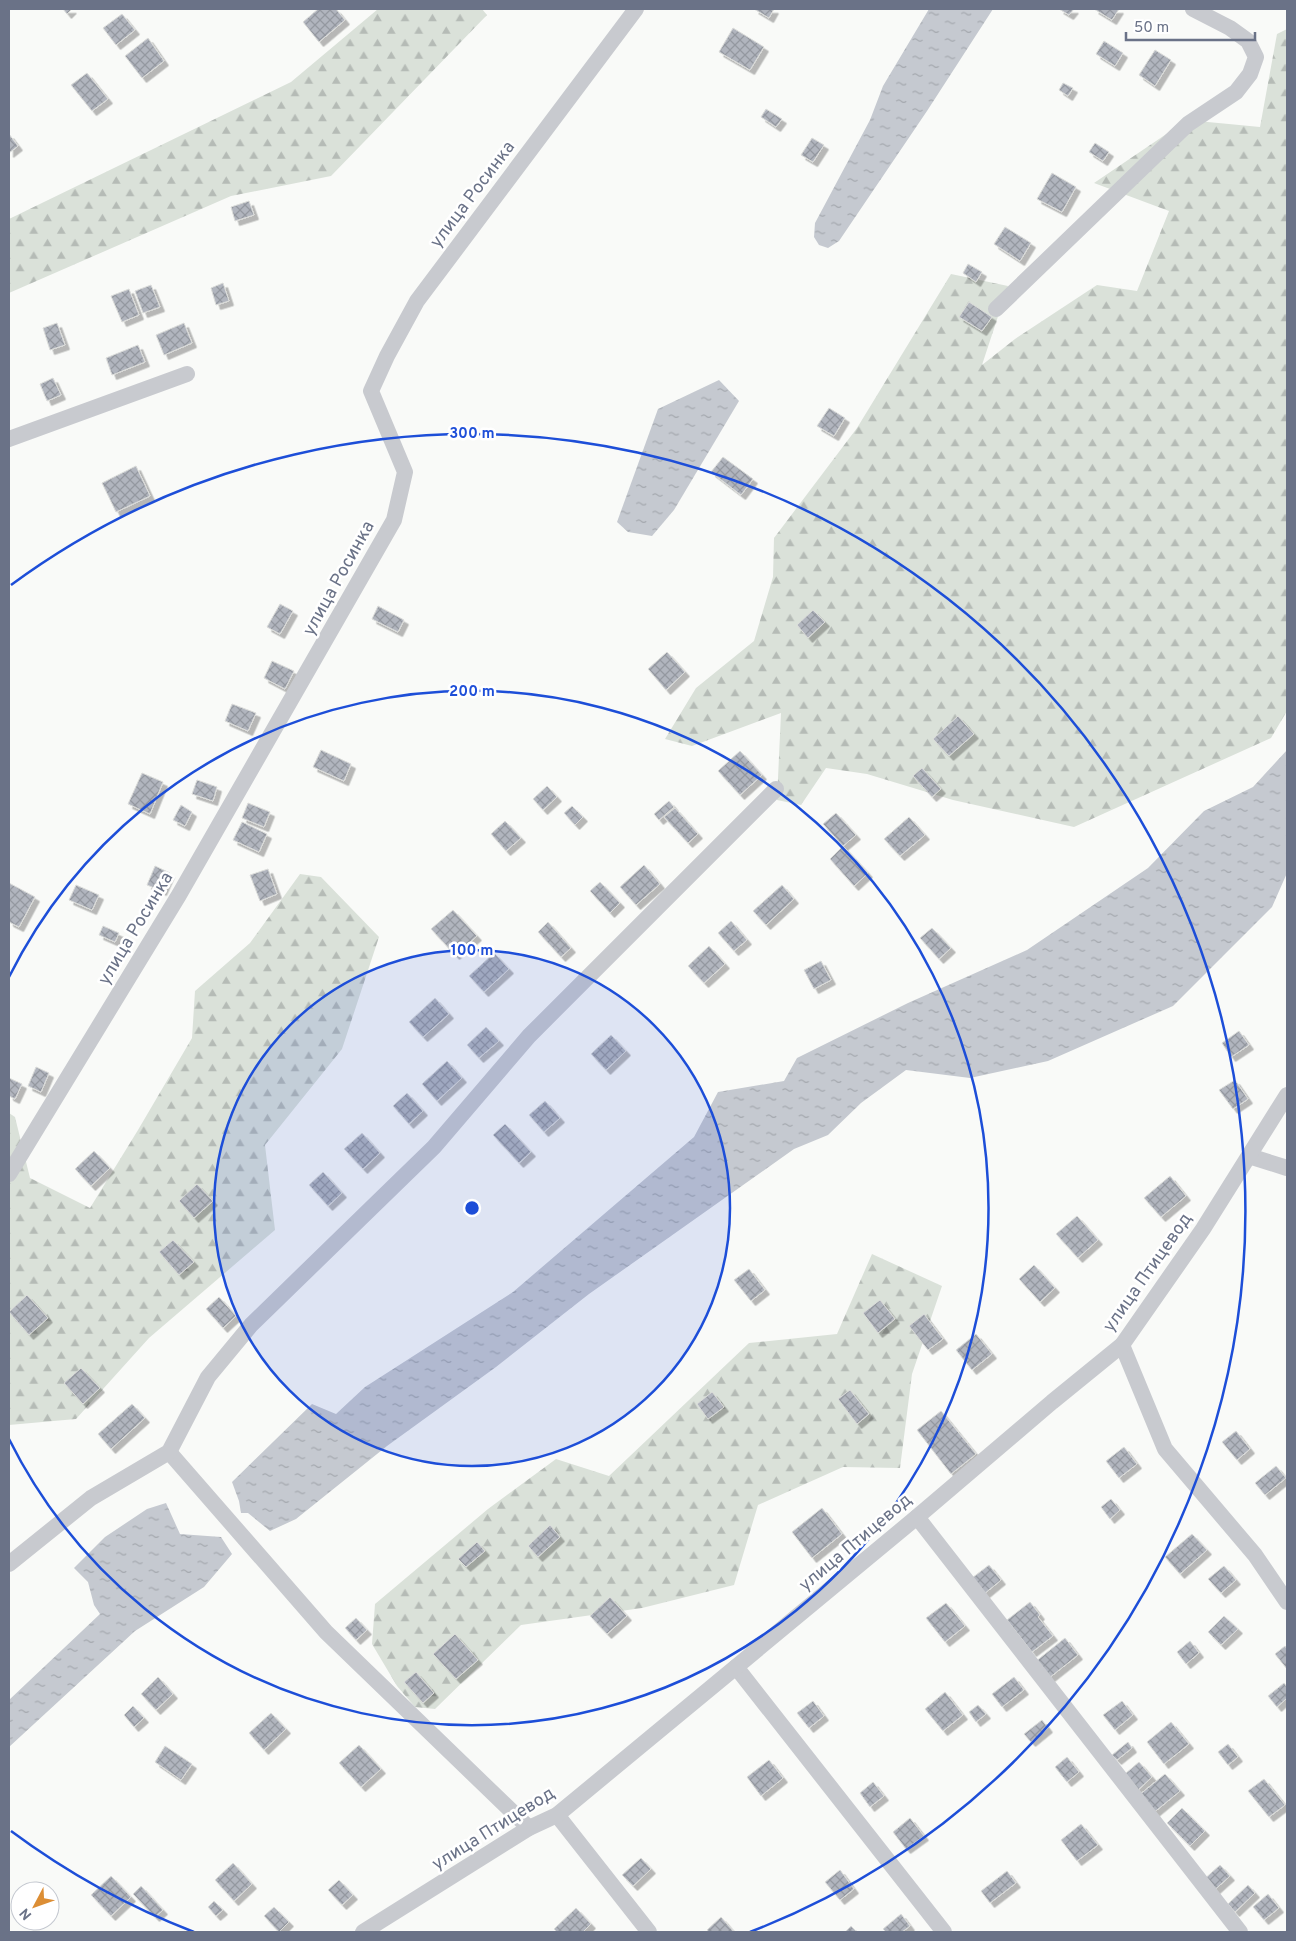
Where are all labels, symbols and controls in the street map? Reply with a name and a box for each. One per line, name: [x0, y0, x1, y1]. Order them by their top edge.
scale bar: [1126, 10, 1255, 42]
text: 50 m: [1134, 19, 1169, 38]
street label: улица Росинка: [426, 137, 521, 253]
text: 300 m: [449, 425, 495, 444]
street label: улица Росинка: [298, 517, 380, 640]
text: 200 m: [449, 683, 495, 702]
street label: улица Росинка: [93, 868, 179, 990]
text: 100 m: [451, 942, 493, 961]
centre of rings: [463, 1199, 481, 1217]
street label: улица Птицевод: [1098, 1209, 1198, 1337]
street label: улица Птицевод: [795, 1489, 917, 1597]
street label: улица Птицевод: [428, 1782, 560, 1876]
north arrow: [10, 1881, 60, 1931]
text: N: [17, 1904, 36, 1923]

